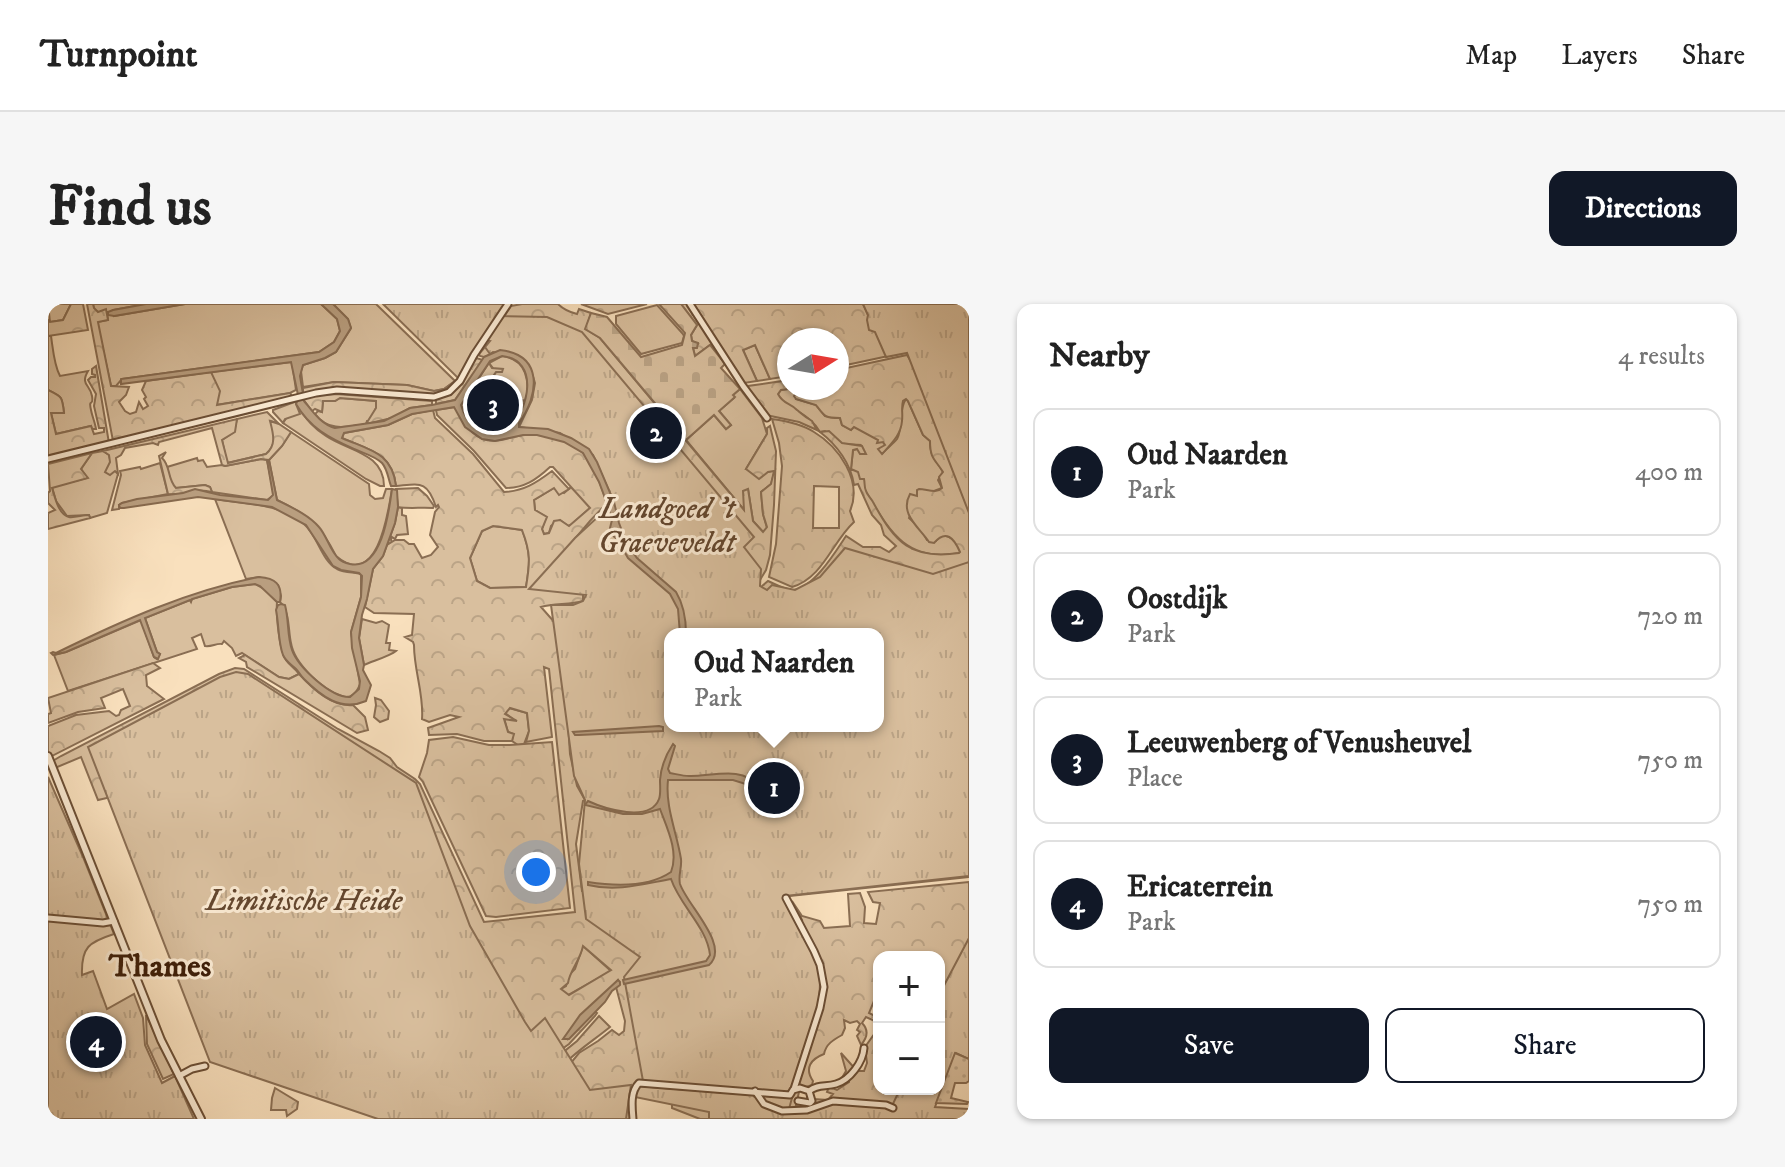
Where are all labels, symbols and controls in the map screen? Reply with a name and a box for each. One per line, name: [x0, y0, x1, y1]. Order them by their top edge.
text: Turnpoint: [40, 31, 198, 79]
text: Map: [1466, 38, 1517, 73]
text: Layers: [1561, 38, 1638, 73]
text: Share: [1682, 38, 1745, 73]
button: Directions: [1549, 171, 1737, 246]
text: Find us: [48, 173, 212, 243]
north arrow: [777, 328, 849, 400]
text: Nearby: [1049, 335, 1150, 377]
text: 4 results: [1618, 340, 1705, 373]
pin: 3: [467, 375, 519, 435]
pin: 2: [630, 403, 682, 463]
text: Oud Naarden: [1127, 437, 1288, 474]
text: 1: [1072, 456, 1082, 489]
text: 400 m: [1635, 456, 1703, 489]
text: Park: [1127, 474, 1176, 507]
park label: Landgoed 't Graeveveldt: [597, 491, 737, 562]
text: Oostdijk: [1127, 581, 1227, 618]
text: 2: [1071, 600, 1083, 633]
text: 720 m: [1637, 600, 1703, 633]
text: Park: [1127, 618, 1176, 651]
popup: [664, 628, 884, 732]
text: Oud Naarden: [694, 645, 854, 682]
text: Park: [694, 682, 742, 715]
text: Leeuwenberg of Venusheuvel: [1127, 725, 1471, 762]
text: 3: [1072, 744, 1082, 777]
text: 750 m: [1637, 744, 1703, 777]
pin: 1: [748, 758, 800, 818]
text: Place: [1127, 762, 1183, 795]
your location: [516, 852, 556, 892]
text: Ericaterrein: [1127, 869, 1273, 906]
park label: Limitische Heide: [204, 883, 403, 920]
text: 4: [1070, 888, 1084, 921]
text: 750 m: [1637, 888, 1703, 921]
text: Park: [1127, 906, 1176, 939]
district label: Thames: [108, 947, 212, 987]
map controls: [873, 951, 945, 1095]
button: +: [873, 951, 945, 1023]
button: Save: [1049, 1008, 1369, 1083]
button: Share: [1385, 1008, 1705, 1083]
pin: 4: [70, 1012, 122, 1072]
button: −: [873, 1023, 945, 1095]

